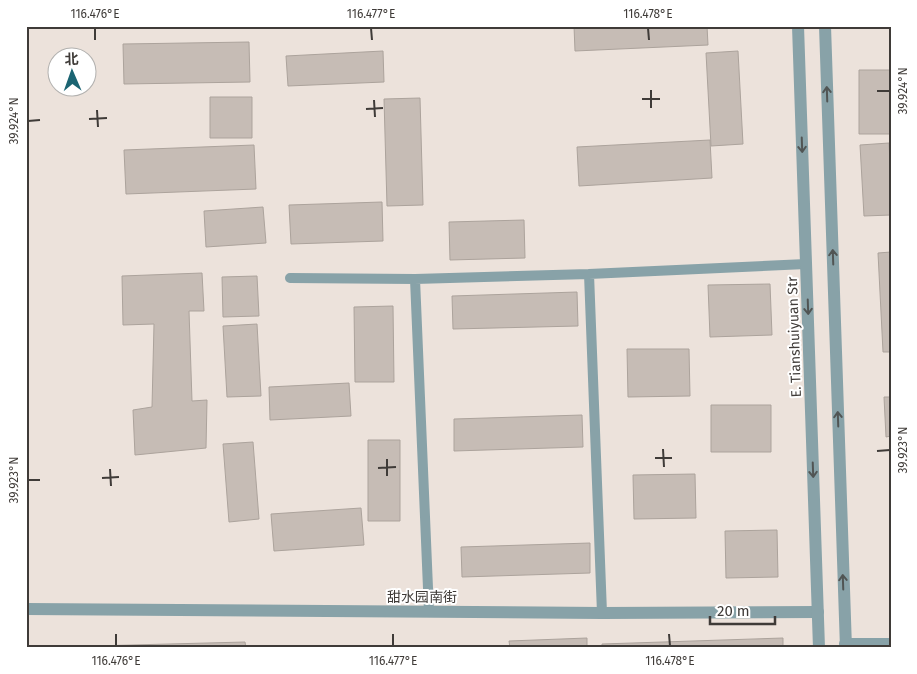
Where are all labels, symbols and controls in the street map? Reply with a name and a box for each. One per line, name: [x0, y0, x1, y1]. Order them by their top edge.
text: 116.476°E: [70, 7, 120, 21]
text: 116.477°E: [347, 7, 395, 21]
text: 116.478°E: [623, 7, 673, 21]
north arrow: [48, 48, 98, 98]
text: 北: [64, 51, 79, 68]
text: 39.924°N: [896, 67, 910, 115]
one-way arrow: [822, 87, 832, 103]
text: 39.924°N: [7, 97, 21, 145]
one-way arrow: [797, 136, 807, 153]
one-way arrow: [828, 249, 837, 265]
street label: E. Tianshuiyuan Str: [784, 276, 805, 398]
one-way arrow: [803, 299, 812, 315]
one-way arrow: [833, 411, 843, 428]
text: 39.923°N: [896, 426, 910, 474]
text: 39.923°N: [7, 456, 21, 504]
one-way arrow: [808, 461, 818, 477]
one-way arrow: [839, 574, 848, 590]
street label: 甜水园南街: [387, 589, 457, 606]
scale bar: [710, 594, 774, 626]
text: 20 m: [717, 602, 750, 620]
text: 116.476°E: [91, 654, 141, 668]
text: 116.477°E: [369, 654, 417, 668]
text: 116.478°E: [645, 654, 695, 668]

